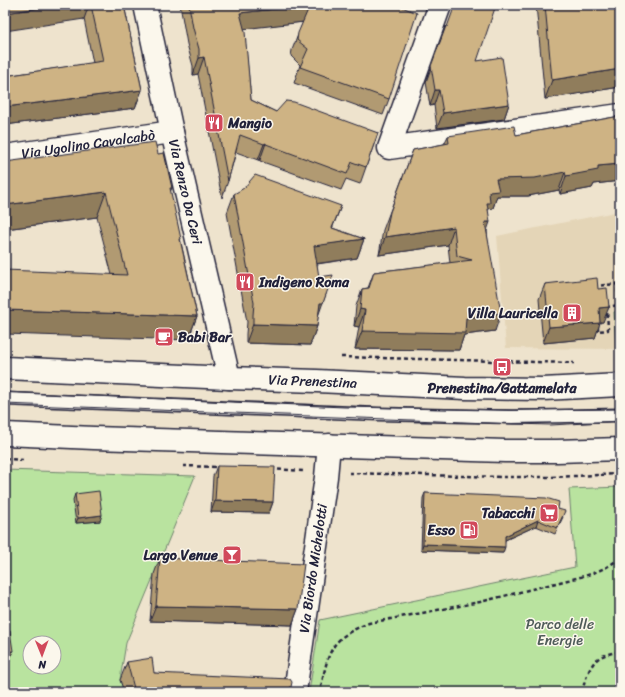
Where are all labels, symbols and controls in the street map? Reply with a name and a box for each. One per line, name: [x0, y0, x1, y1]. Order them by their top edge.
place label: Mangio: [227, 111, 272, 136]
restaurant icon: Mangio: [203, 112, 225, 134]
street label: Via Ugolino Cavalcabò: [20, 122, 157, 166]
street label: Via Renzo Da Ceri: [162, 137, 210, 248]
place label: Indigeno Roma: [258, 270, 350, 295]
restaurant icon: Indigeno Roma: [234, 271, 256, 293]
place label: Villa Lauricella: [468, 301, 558, 326]
building icon: Villa Lauricella: [561, 302, 583, 324]
place label: Babi Bar: [178, 325, 232, 350]
cafe icon: Babi Bar: [153, 326, 175, 348]
bus stop icon: Prenestina/Gattamelata: [491, 356, 513, 378]
street label: Via Prenestina: [268, 367, 358, 395]
place label: Prenestina/Gattamelata: [428, 376, 577, 401]
street label: Via Biordo Michelotti: [291, 501, 335, 634]
place label: Tabacchi: [482, 501, 536, 526]
supermarket icon: Tabacchi: [538, 502, 560, 524]
place label: Esso: [427, 518, 456, 543]
fuel station icon: Esso: [458, 519, 480, 541]
place label: Largo Venue: [144, 543, 219, 568]
bar icon: Largo Venue: [221, 544, 243, 566]
park label: Parco delle Energie: [526, 612, 594, 653]
north arrow: [22, 635, 62, 675]
text: N: [38, 655, 47, 674]

